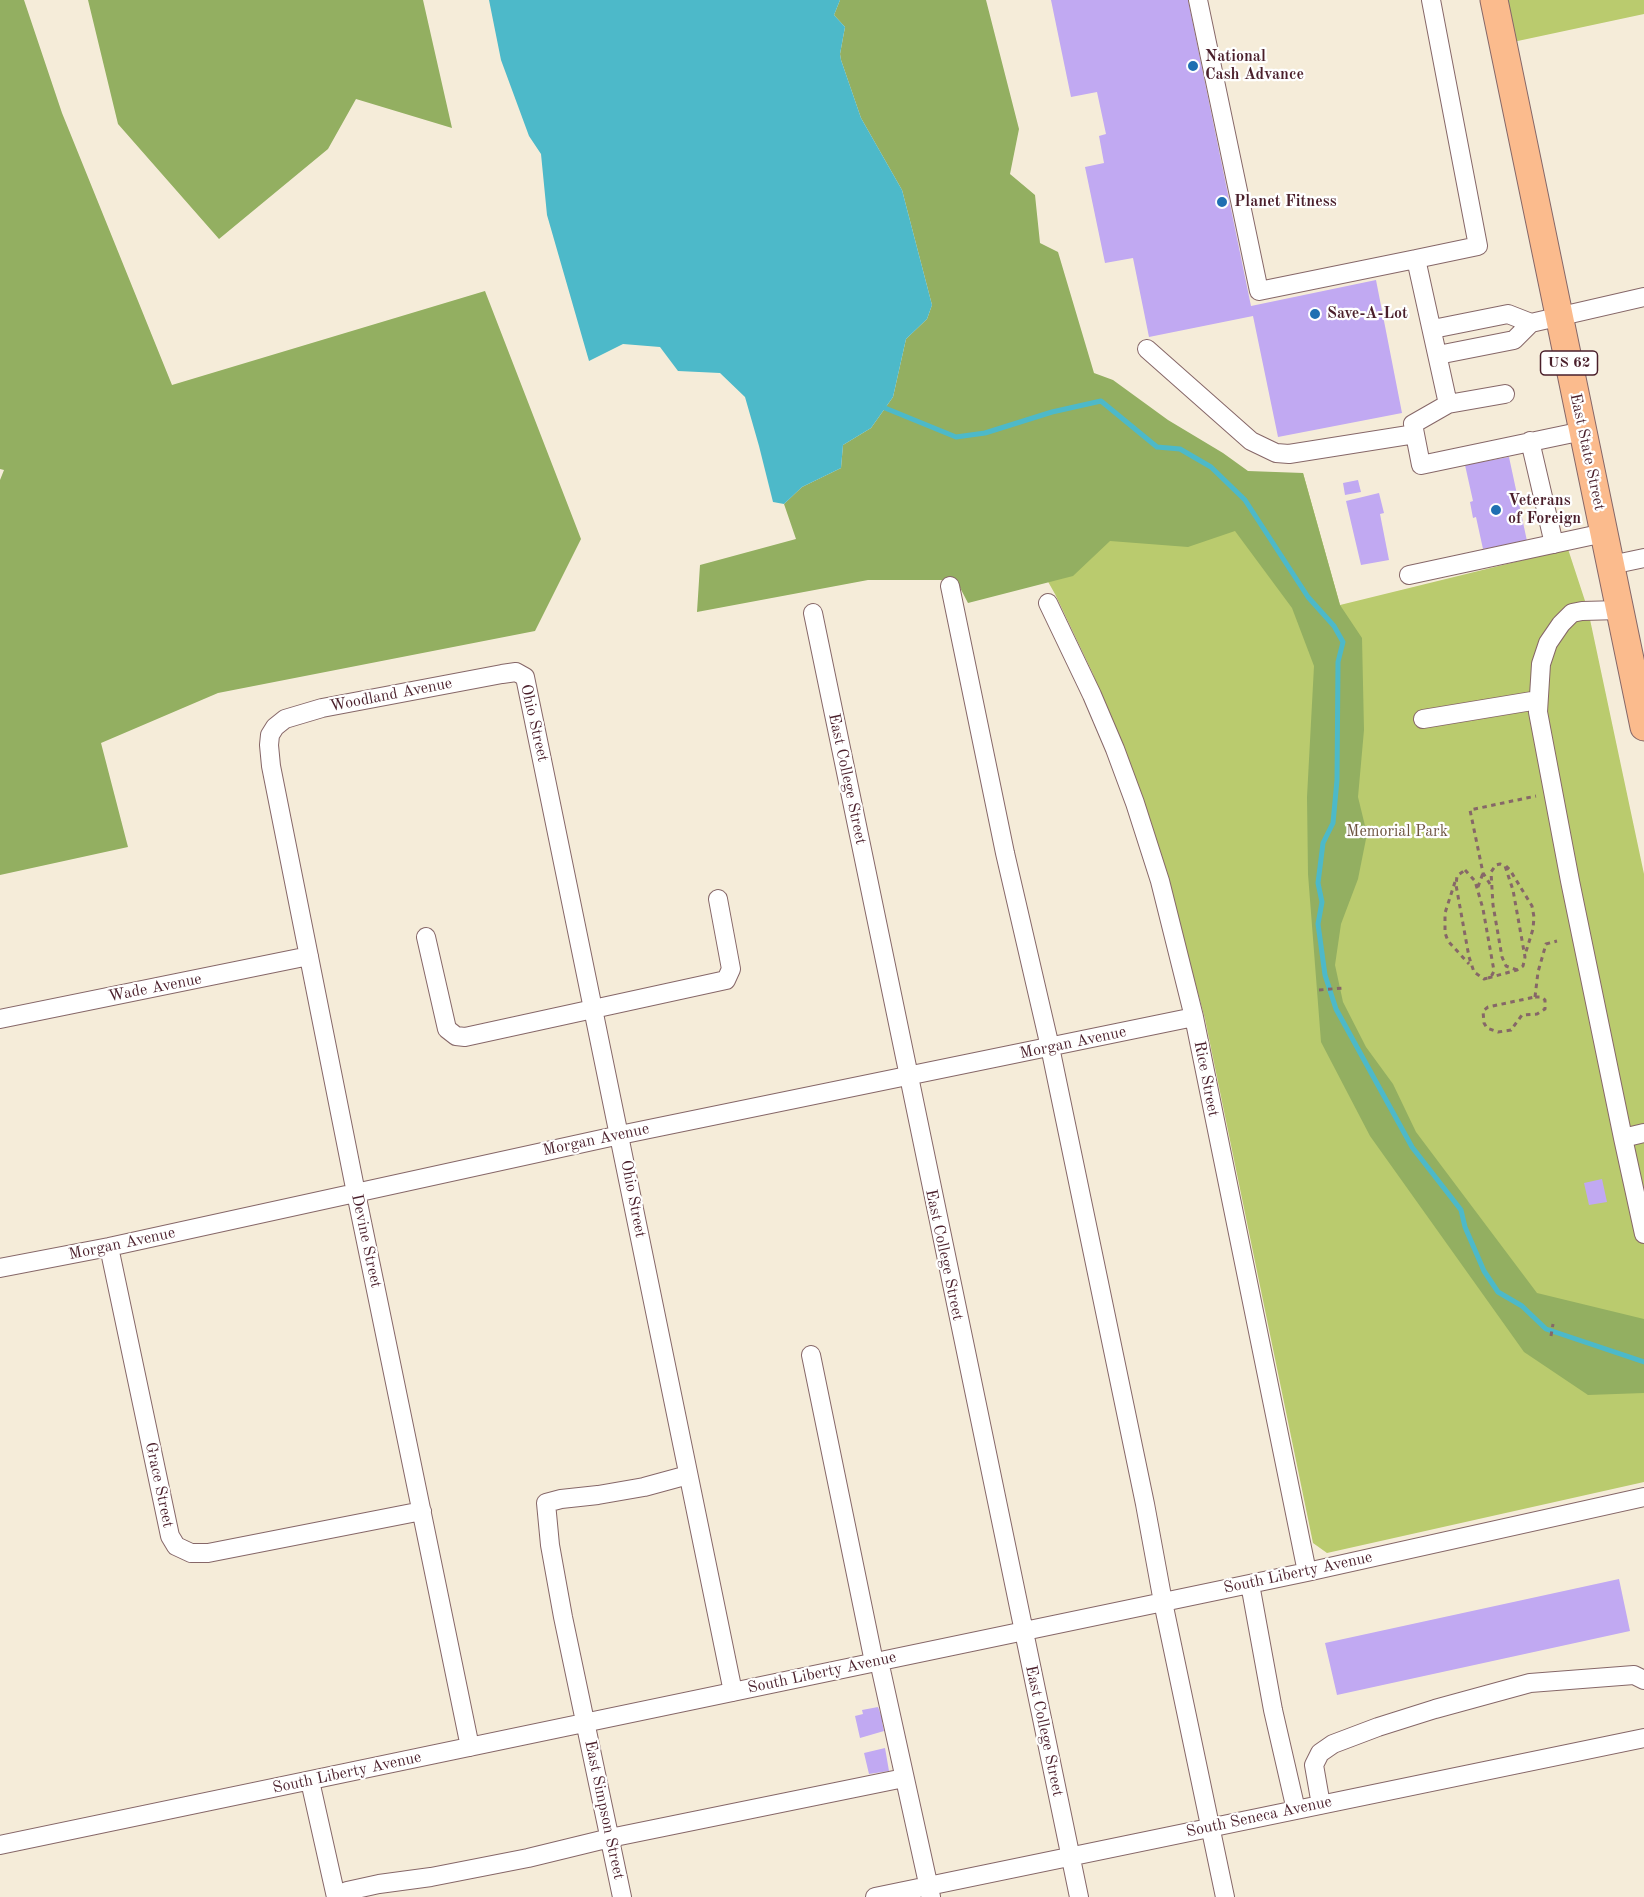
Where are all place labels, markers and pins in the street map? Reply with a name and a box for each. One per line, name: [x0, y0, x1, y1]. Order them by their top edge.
place label: National Cash Advance: [1205, 47, 1304, 85]
marker: National Cash Advance: [1186, 59, 1200, 73]
place label: Planet Fitness: [1234, 192, 1337, 212]
marker: Planet Fitness: [1215, 195, 1229, 209]
place label: Save-A-Lot: [1327, 304, 1408, 324]
marker: Save-A-Lot: [1308, 307, 1322, 321]
place label: Veterans of Foreign: [1508, 491, 1581, 529]
marker: Veterans of Foreign: [1489, 503, 1503, 517]

